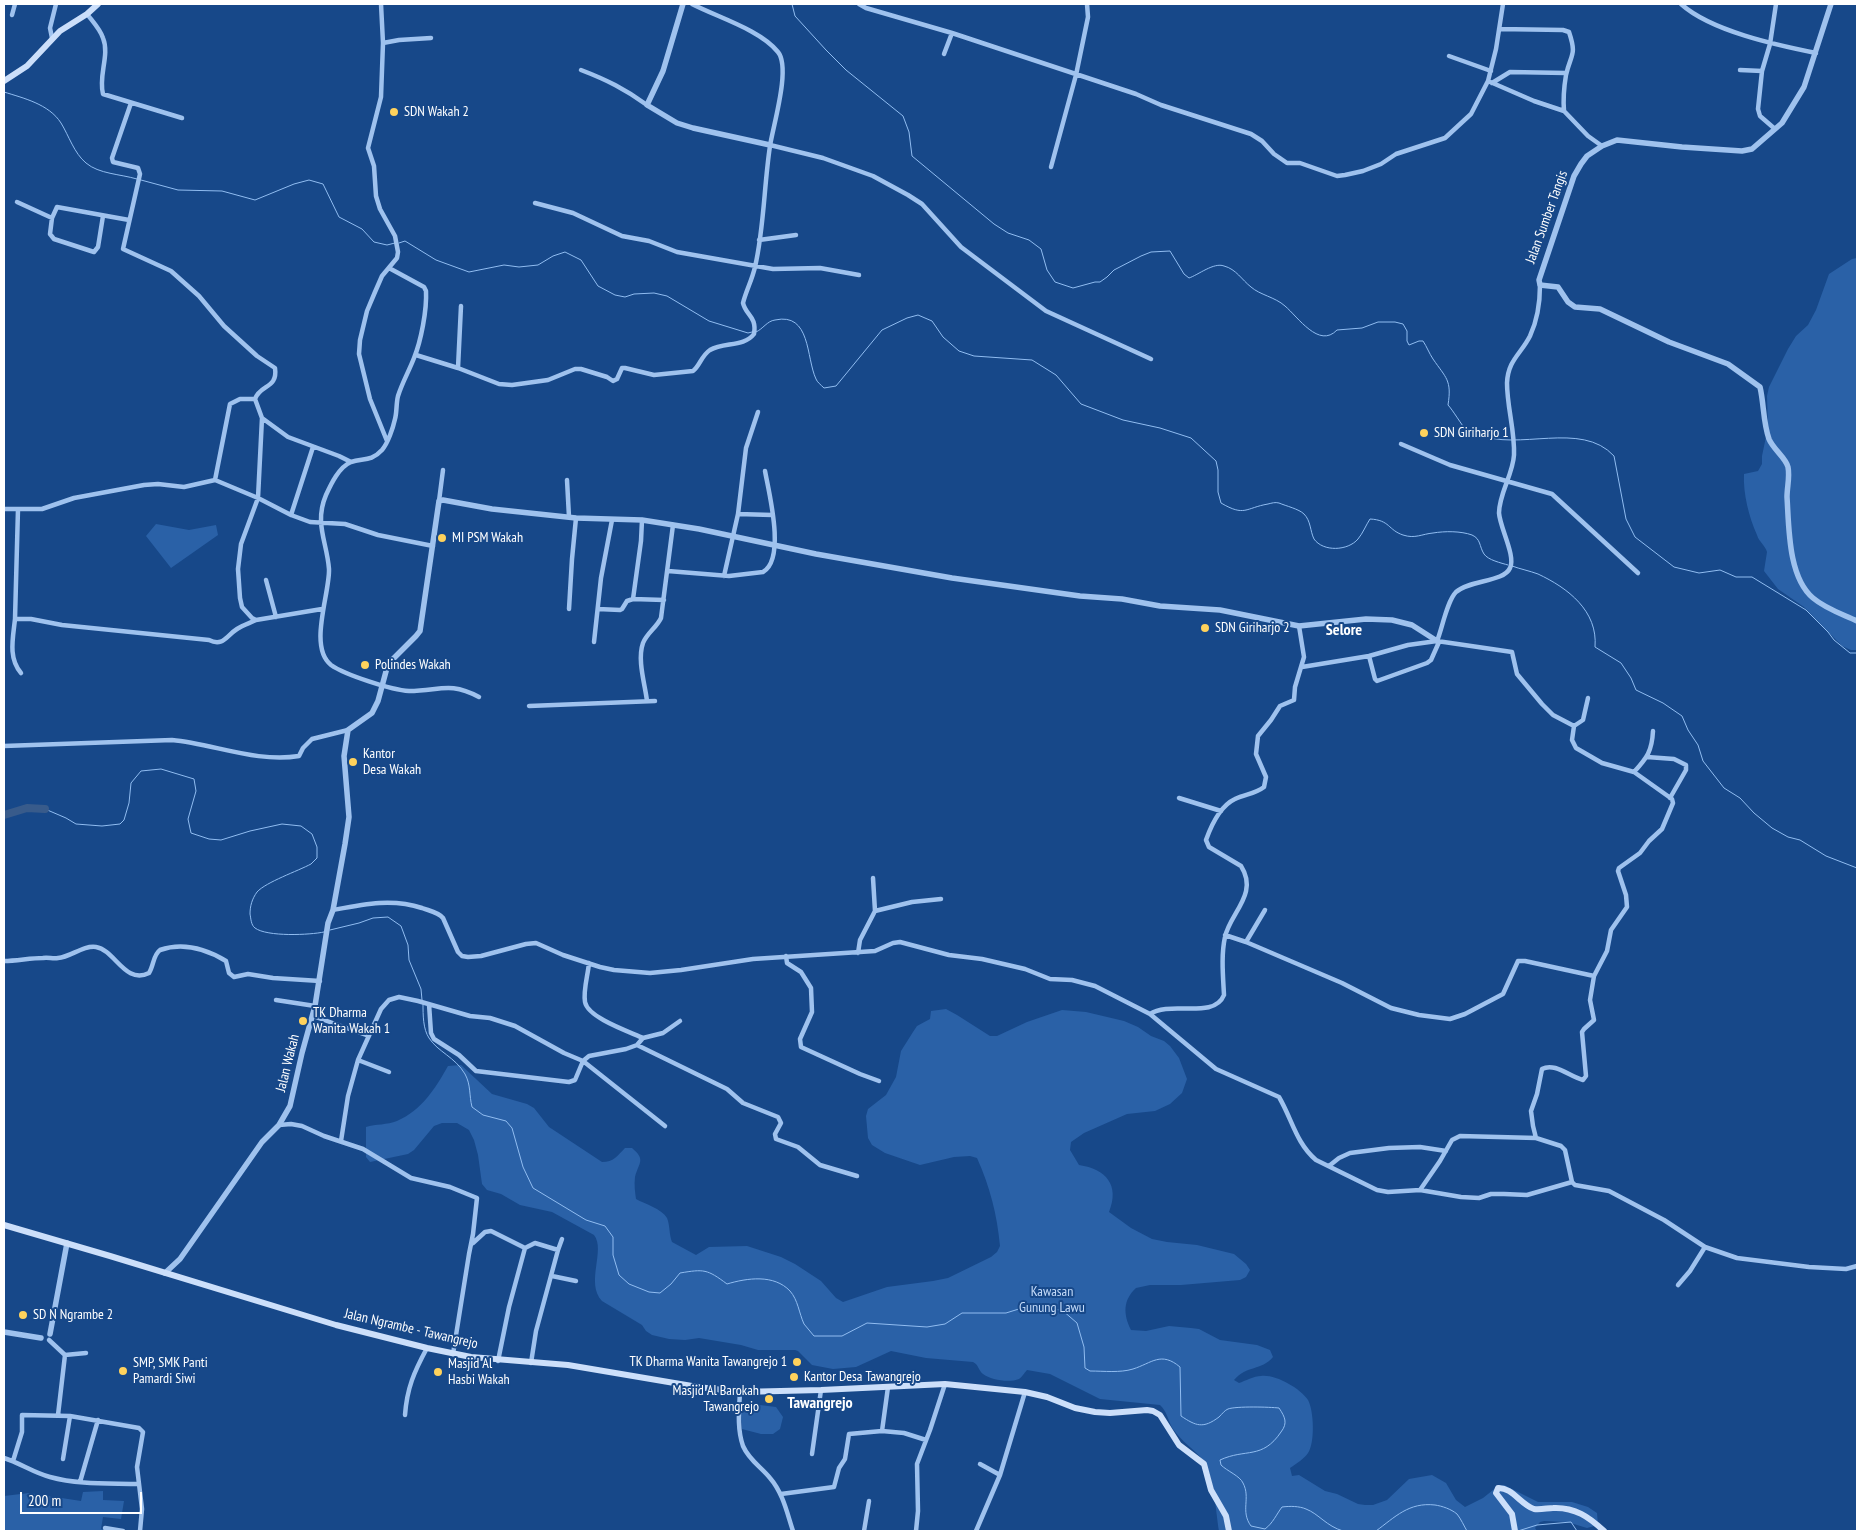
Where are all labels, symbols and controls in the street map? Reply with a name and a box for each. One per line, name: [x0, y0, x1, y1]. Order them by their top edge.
place label: SDN Wakah 2: [404, 104, 469, 120]
marker: SDN Wakah 2: [388, 106, 400, 118]
street label: Jalan Sumber Tangis: [1522, 168, 1572, 266]
place label: SDN Giriharjo 1: [1434, 425, 1509, 441]
marker: SDN Giriharjo 1: [1418, 427, 1430, 439]
place label: MI PSM Wakah: [452, 530, 523, 546]
marker: MI PSM Wakah: [436, 532, 448, 544]
place label: SDN Giriharjo 2: [1215, 620, 1290, 636]
district label: Selore: [1326, 620, 1362, 640]
marker: SDN Giriharjo 2: [1199, 622, 1211, 634]
place label: Polindes Wakah: [375, 657, 451, 673]
marker: Polindes Wakah: [359, 659, 371, 671]
place label: Kantor Desa Wakah: [363, 746, 421, 779]
marker: Kantor Desa Wakah: [347, 756, 359, 768]
place label: TK Dharma Wanita Wakah 1: [313, 1005, 390, 1038]
marker: TK Dharma Wanita Wakah 1: [297, 1015, 309, 1027]
street label: Jalan Wakah: [273, 1033, 303, 1093]
park label: Kawasan Gunung Lawu: [1019, 1284, 1085, 1316]
street label: Jalan Ngrambe - Tawangrejo: [343, 1305, 479, 1353]
place label: SD N Ngrambe 2: [33, 1307, 113, 1323]
marker: SD N Ngrambe 2: [17, 1309, 29, 1321]
place label: TK Dharma Wanita Tawangrejo 1: [629, 1354, 787, 1370]
place label: SMP, SMK Panti Pamardi Siwi: [133, 1355, 208, 1388]
place label: Masjid Al Hasbi Wakah: [448, 1356, 510, 1388]
marker: TK Dharma Wanita Tawangrejo 1: [791, 1356, 803, 1368]
marker: SMP, SMK Panti Pamardi Siwi: [117, 1365, 129, 1377]
marker: Masjid Al Hasbi Wakah: [432, 1366, 444, 1378]
place label: Kantor Desa Tawangrejo: [804, 1369, 921, 1385]
marker: Kantor Desa Tawangrejo: [788, 1371, 800, 1383]
place label: Masjid Al Barokah Tawangrejo: [673, 1383, 759, 1415]
marker: Masjid Al Barokah Tawangrejo: [763, 1393, 775, 1405]
district label: Tawangrejo: [787, 1393, 853, 1413]
scale bar: [22, 1482, 145, 1514]
text: 200 m: [28, 1491, 61, 1510]

